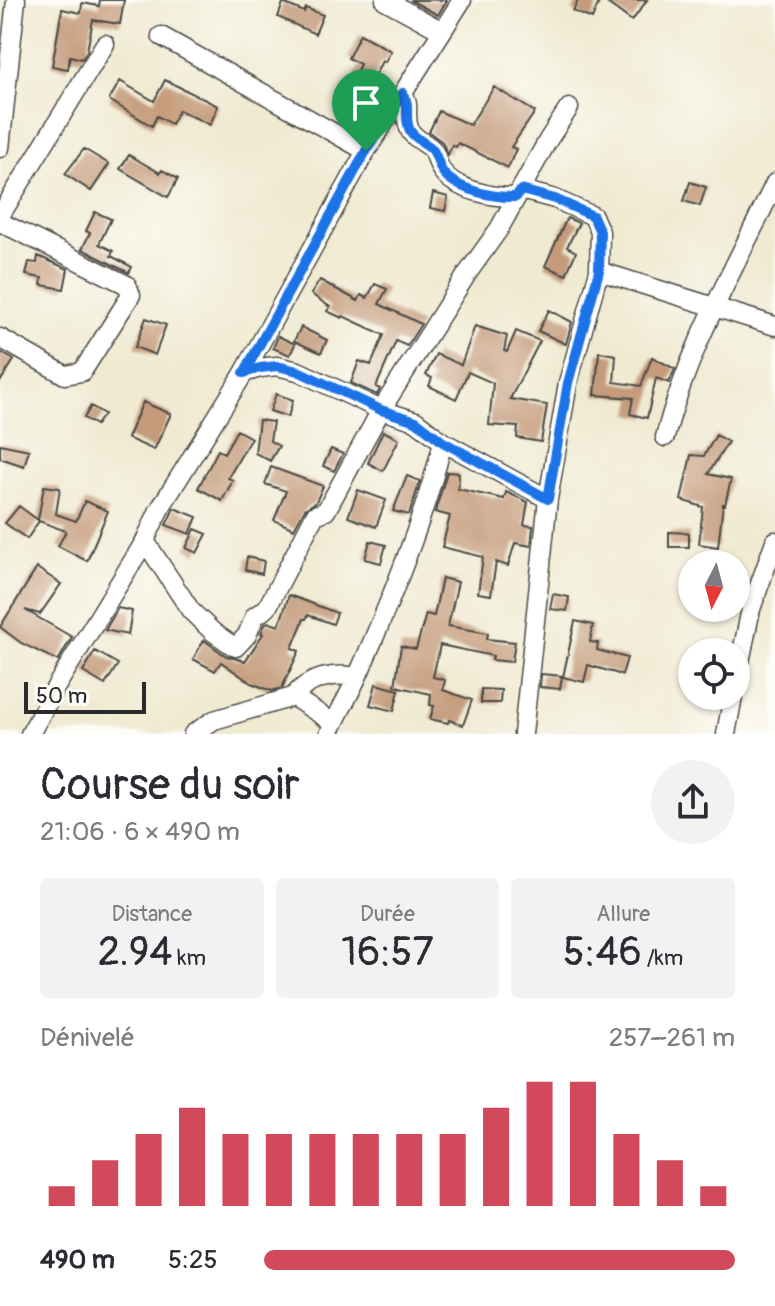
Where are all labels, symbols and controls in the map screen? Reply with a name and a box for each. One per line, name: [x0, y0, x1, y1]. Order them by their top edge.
pin: [332, 69, 400, 151]
icon: arrive: [344, 81, 388, 125]
north arrow: [678, 550, 750, 622]
map controls: [678, 550, 750, 710]
button: locate: [678, 638, 750, 710]
scale bar: [24, 678, 146, 714]
text: 50 m: [36, 682, 87, 710]
text: Course du soir: [40, 758, 300, 813]
button: share: [651, 760, 735, 844]
text: 21:06 · 6 × 490 m: [40, 816, 240, 848]
text: Distance: [112, 900, 192, 928]
text: Durée: [360, 900, 415, 928]
text: Allure: [596, 900, 650, 928]
text: 2.94: [98, 928, 173, 977]
text: 16:57: [341, 928, 434, 977]
text: 5:46: [563, 928, 642, 977]
text: km: [173, 944, 206, 972]
text: /km: [642, 944, 683, 972]
text: Dénivelé: [40, 1022, 135, 1054]
text: 257–261 m: [609, 1022, 735, 1054]
text: 490 m: [40, 1244, 115, 1276]
text: 5:25: [168, 1244, 218, 1276]

